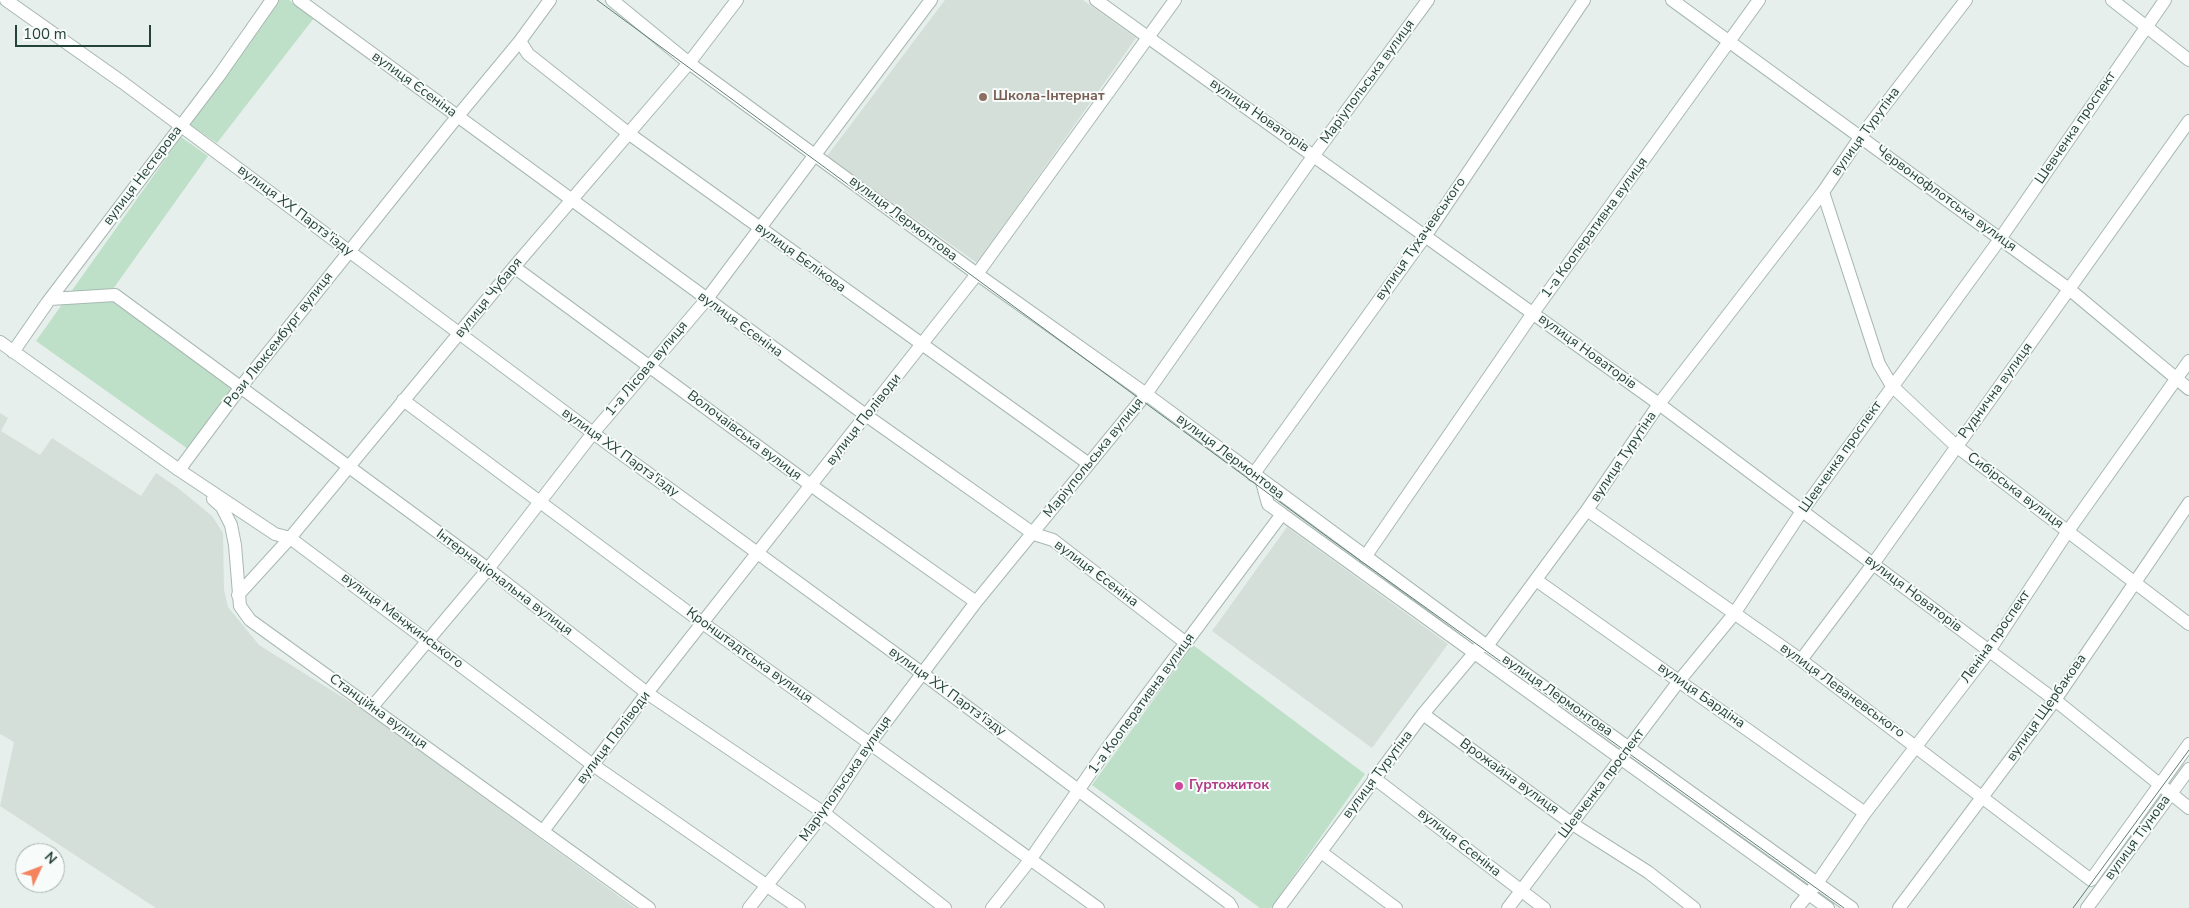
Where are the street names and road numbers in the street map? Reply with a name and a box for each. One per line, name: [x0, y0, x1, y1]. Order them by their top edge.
street label: Маріупольська вулиця: [1317, 17, 1419, 147]
street label: вулиця Єсеніна: [368, 48, 460, 122]
street label: Шевченка проспект: [2032, 68, 2120, 188]
street label: вулиця Новаторів: [1206, 75, 1312, 157]
street label: вулиця Турутіна: [1828, 84, 1904, 180]
street label: вулиця Нестерова: [100, 123, 186, 229]
street label: Червонофлотська вулиця: [1872, 142, 2020, 256]
street label: 1-а Кооперативна вулиця: [1538, 154, 1652, 302]
street label: вулиця XX Партз'їзду: [234, 162, 356, 260]
street label: вулиця Лермонтова: [846, 173, 960, 265]
street label: вулиця Тухачевського: [1372, 174, 1470, 304]
street label: вулиця Бєлікова: [751, 219, 849, 297]
street label: вулиця Чубаря: [452, 254, 526, 342]
street label: Рози Люксембург вулиця: [221, 269, 337, 411]
street label: вулиця Єсеніна: [694, 288, 786, 362]
street label: вулиця Новаторів: [1535, 311, 1639, 393]
street label: 1-а Лісова вулиця: [602, 318, 692, 420]
street label: Руднична вулиця: [1956, 340, 2036, 442]
street label: вулиця Поліводи: [823, 371, 905, 469]
street label: Волочаївська вулиця: [683, 388, 805, 484]
street label: Маріупольська вулиця: [1040, 395, 1148, 521]
street label: Шевченка проспект: [1796, 398, 1886, 516]
street label: вулиця XX Партз'їзду: [558, 405, 682, 501]
street label: вулиця Турутіна: [1587, 408, 1661, 506]
street label: вулиця Лермонтова: [1173, 411, 1287, 503]
street label: Сибірська вулиця: [1963, 449, 2067, 533]
street label: Інтернаціональна вулиця: [432, 526, 576, 640]
street label: вулиця Єсеніна: [1051, 537, 1141, 611]
street label: вулиця Новаторів: [1861, 552, 1965, 636]
street label: вулиця Менжинського: [337, 569, 467, 673]
street label: Леніна проспект: [1958, 587, 2034, 687]
street label: Кронштадтська вулиця: [682, 604, 816, 708]
street label: 1-а Кооперативна вулиця: [1085, 630, 1199, 778]
street label: вулиця Леваневського: [1776, 640, 1908, 742]
street label: вулиця XX Партз'їзду: [885, 644, 1009, 740]
street label: вулиця Лермонтова: [1498, 651, 1616, 741]
street label: вулиця Щербакова: [2004, 651, 2090, 765]
street label: вулиця Бардіна: [1654, 660, 1748, 732]
street label: Станційна вулиця: [326, 671, 430, 753]
street label: вулиця Поліводи: [574, 688, 654, 788]
street label: Маріупольська вулиця: [796, 713, 896, 845]
street label: Шевченка проспект: [1555, 726, 1649, 842]
street label: вулиця Турутіна: [1339, 728, 1417, 822]
street label: Врожайна вулиця: [1456, 735, 1562, 819]
street label: вулиця Тіунова: [2102, 792, 2174, 884]
street label: вулиця Єсеніна: [1414, 805, 1504, 881]

